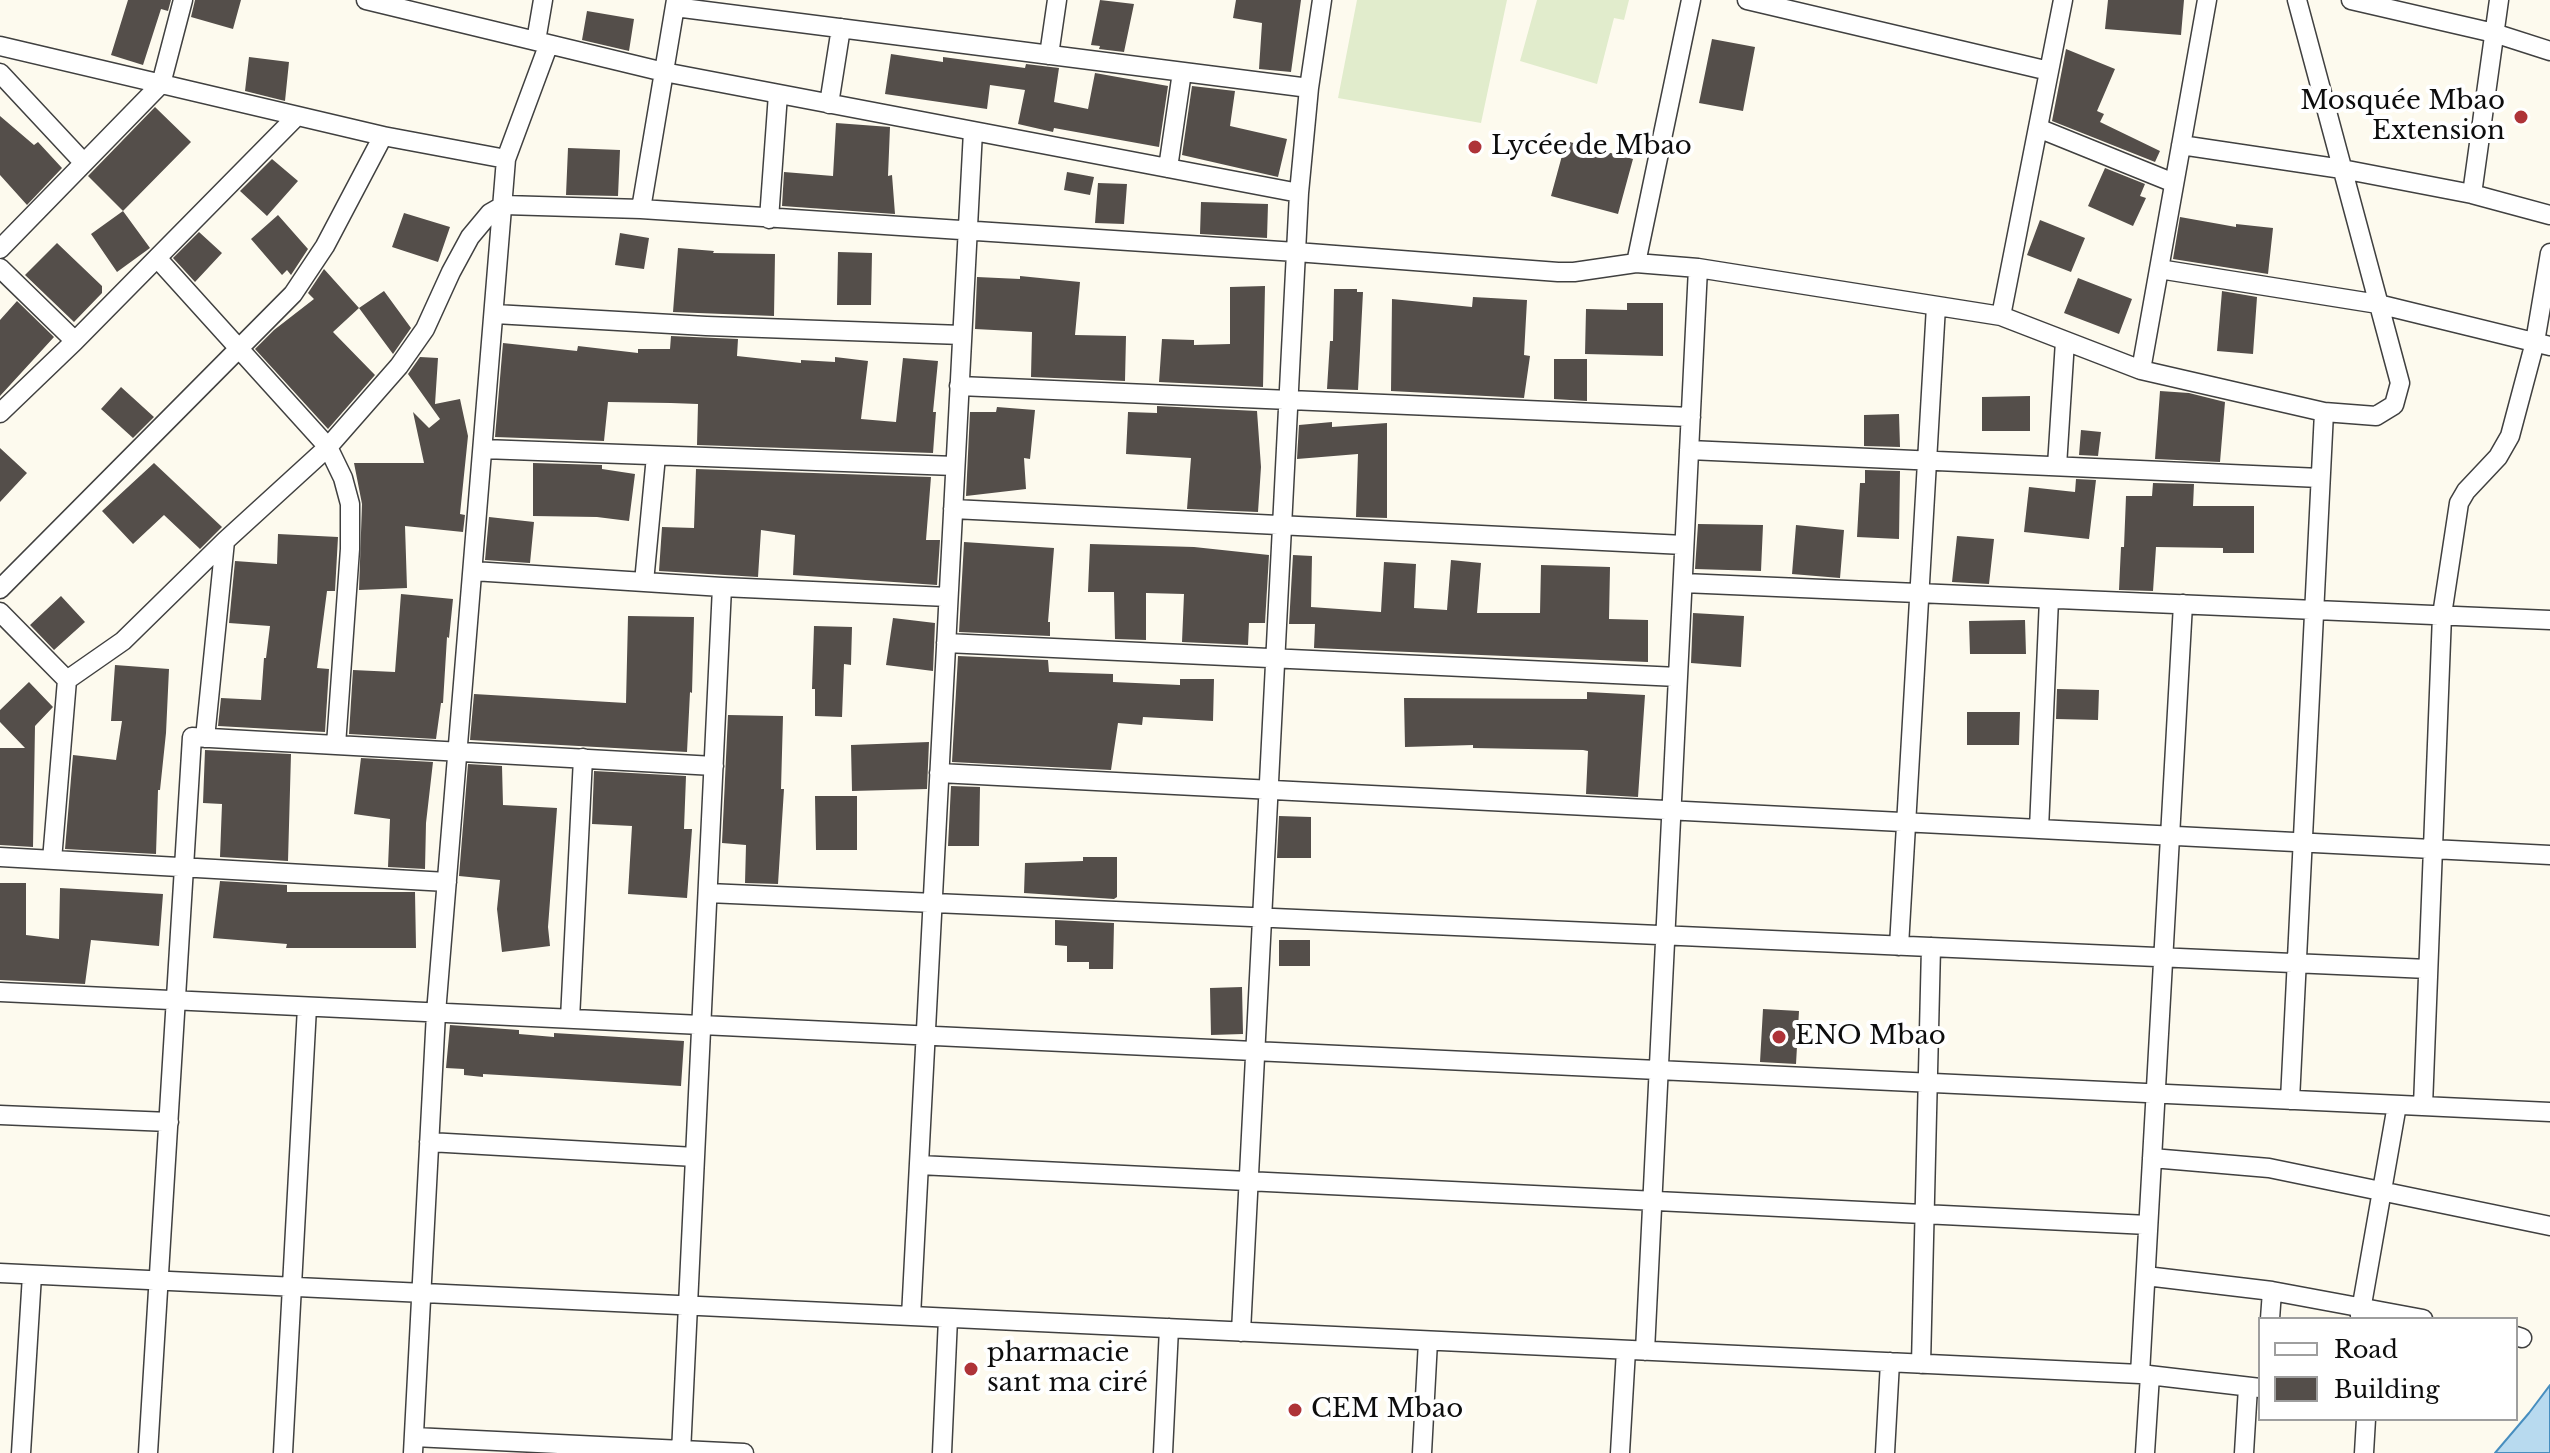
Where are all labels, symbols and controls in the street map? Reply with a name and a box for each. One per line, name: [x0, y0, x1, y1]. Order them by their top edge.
place label: Mosquée Mbao Extension: [2300, 86, 2505, 148]
marker: Mosquée Mbao Extension: [2512, 108, 2530, 126]
place label: Lycée de Mbao: [1491, 131, 1692, 163]
marker: Lycée de Mbao: [1466, 138, 1484, 156]
place label: ENO Mbao: [1795, 1021, 1946, 1053]
marker: ENO Mbao: [1770, 1028, 1788, 1046]
legend: [2258, 1317, 2518, 1421]
text: Road: [2334, 1335, 2398, 1364]
place label: pharmacie sant ma ciré: [987, 1338, 1148, 1400]
marker: pharmacie sant ma ciré: [962, 1360, 980, 1378]
text: Building: [2334, 1375, 2440, 1404]
place label: CEM Mbao: [1311, 1394, 1463, 1426]
marker: CEM Mbao: [1286, 1401, 1304, 1419]

